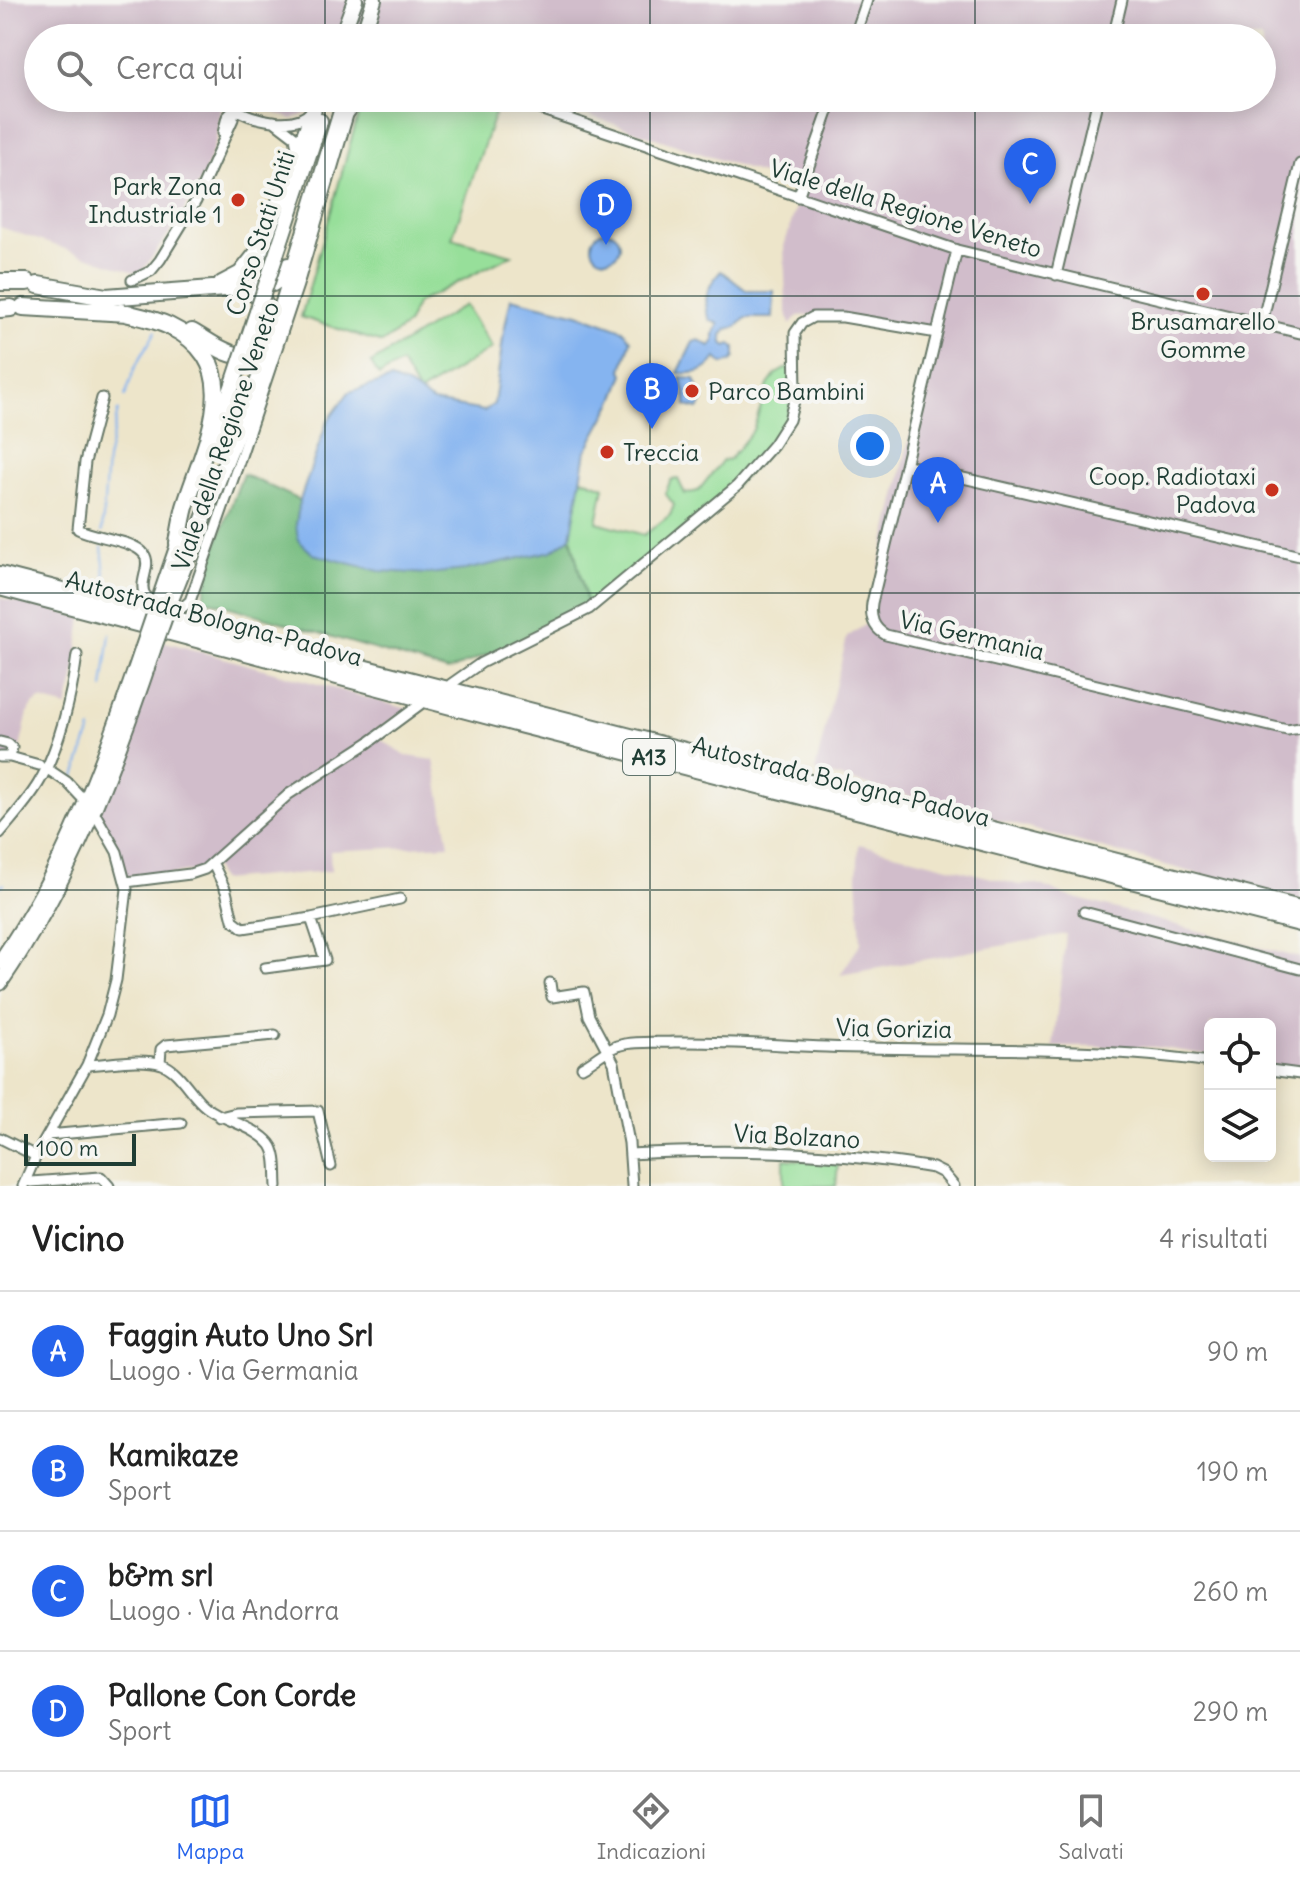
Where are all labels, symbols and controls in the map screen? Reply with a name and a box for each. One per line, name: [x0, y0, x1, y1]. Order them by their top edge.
search box: [24, 24, 1276, 112]
icon: search: [52, 46, 96, 90]
text: Cerca qui: [116, 49, 243, 87]
pin: C: [1004, 138, 1056, 204]
street label: Corso Stati Uniti: [219, 147, 301, 319]
street label: Viale della Regione Veneto: [766, 152, 1046, 264]
place label: Park Zona Industriale 1: [88, 171, 222, 229]
pin: D: [580, 179, 632, 245]
marker: Park Zona Industriale 1: [229, 191, 247, 209]
marker: Brusamarello Gomme: [1194, 285, 1212, 303]
street label: Viale della Regione Veneto: [165, 297, 285, 575]
place label: Brusamarello Gomme: [1130, 306, 1276, 364]
pin: B: [626, 363, 678, 429]
place label: Parco Bambini: [708, 376, 865, 406]
marker: Parco Bambini: [683, 382, 701, 400]
your location: [850, 426, 890, 466]
place label: Treccia: [623, 437, 699, 467]
marker: Treccia: [598, 443, 616, 461]
pin: A: [912, 457, 964, 523]
place label: Coop. Radiotaxi Padova: [1089, 461, 1256, 519]
marker: Coop. Radiotaxi Padova: [1263, 481, 1281, 499]
street label: Autostrada Bologna-Padova: [62, 564, 366, 672]
street label: Via Germania: [897, 604, 1047, 666]
street label: Autostrada Bologna-Padova: [689, 729, 993, 833]
road number: A13: [623, 739, 675, 775]
street label: Via Gorizia: [836, 1012, 952, 1044]
map controls: [1204, 1018, 1276, 1162]
button: locate: [1204, 1018, 1276, 1090]
button: layers: [1204, 1090, 1276, 1162]
street label: Via Bolzano: [733, 1118, 861, 1154]
scale bar: [24, 1130, 136, 1166]
text: 100 m: [36, 1134, 98, 1162]
text: Vicino: [32, 1217, 125, 1260]
text: 4 risultati: [1159, 1222, 1268, 1255]
text: Faggin Auto Uno Srl: [108, 1316, 373, 1354]
text: A: [50, 1335, 66, 1368]
text: 90 m: [1207, 1335, 1268, 1368]
text: Luogo · Via Germania: [108, 1354, 359, 1387]
text: Kamikaze: [108, 1436, 239, 1474]
text: B: [49, 1455, 67, 1488]
text: 190 m: [1197, 1455, 1268, 1488]
text: Sport: [108, 1474, 171, 1507]
text: b&m srl: [108, 1556, 214, 1594]
text: C: [49, 1575, 67, 1608]
text: 260 m: [1193, 1575, 1268, 1608]
text: Luogo · Via Andorra: [108, 1594, 339, 1627]
text: Pallone Con Corde: [108, 1676, 356, 1714]
text: D: [49, 1695, 67, 1728]
text: 290 m: [1193, 1695, 1268, 1728]
text: Sport: [108, 1714, 171, 1747]
tab: Mappa: [176, 1789, 244, 1865]
tab: Indicazioni: [597, 1789, 706, 1865]
tab: Salvati: [1059, 1789, 1124, 1865]

